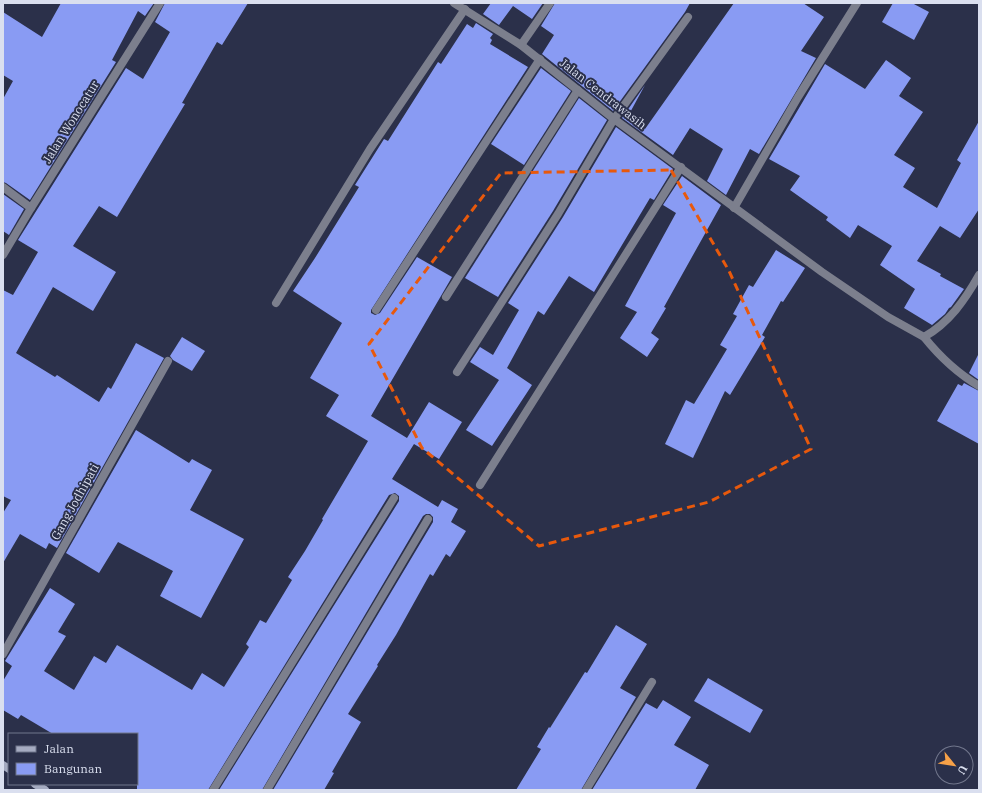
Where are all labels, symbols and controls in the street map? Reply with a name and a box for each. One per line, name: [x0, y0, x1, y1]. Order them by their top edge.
street label: Jalan Cendrawasih: [557, 55, 650, 133]
street label: Jalan Wonocatur: [39, 77, 102, 166]
street label: Gang Jodhipati: [47, 461, 102, 543]
legend: [8, 733, 138, 785]
text: Jalan: [44, 741, 74, 756]
north arrow: [934, 745, 974, 785]
text: Bangunan: [44, 761, 102, 776]
text: U: [954, 763, 971, 778]

